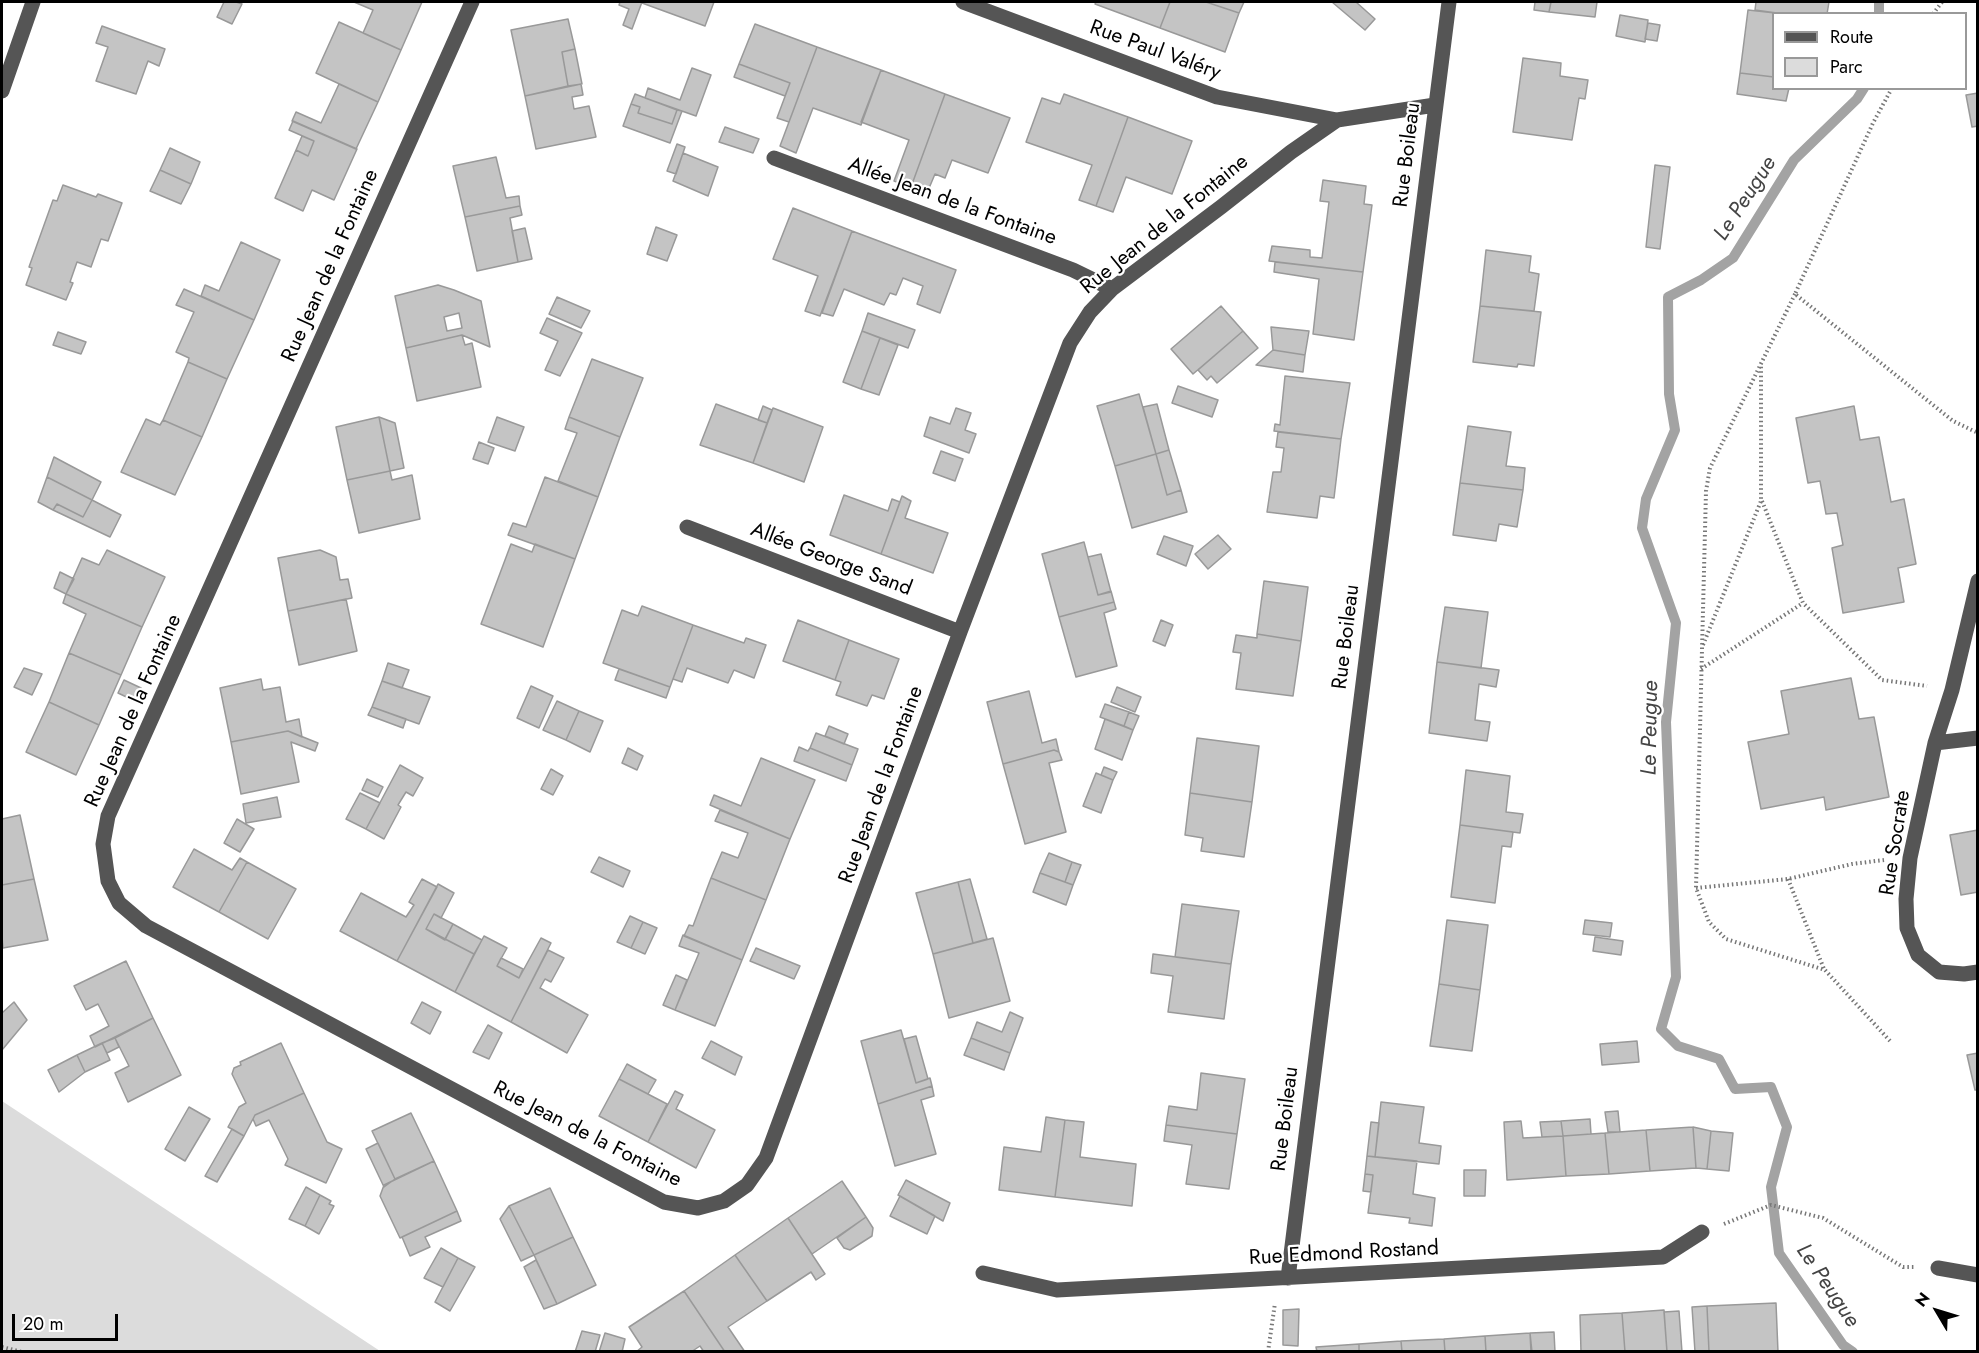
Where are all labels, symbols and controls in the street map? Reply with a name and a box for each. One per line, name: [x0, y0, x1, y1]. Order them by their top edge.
legend: [1772, 12, 1967, 90]
street label: Rue Paul Valéry: [1086, 16, 1224, 86]
text: Route: [1830, 24, 1873, 50]
text: Parc: [1830, 54, 1863, 80]
street label: Rue Boileau: [1389, 101, 1427, 209]
street label: Rue Jean de la Fontaine: [1076, 150, 1254, 300]
water label: Le Peugue: [1709, 152, 1783, 246]
street label: Allée Jean de la Fontaine: [844, 153, 1060, 251]
street label: Rue Jean de la Fontaine: [277, 166, 385, 366]
street label: Allée George Sand: [747, 518, 915, 602]
street label: Rue Boileau: [1328, 583, 1366, 691]
street label: Rue Jean de la Fontaine: [80, 611, 188, 811]
water label: Le Peugue: [1637, 680, 1665, 776]
street label: Rue Jean de la Fontaine: [835, 683, 929, 887]
street label: Rue Socrate: [1875, 789, 1917, 897]
street label: Rue Boileau: [1267, 1065, 1305, 1173]
street label: Rue Jean de la Fontaine: [488, 1076, 686, 1194]
street label: Rue Edmond Rostand: [1248, 1236, 1440, 1272]
water label: Le Peugue: [1790, 1239, 1864, 1333]
north arrow: [1907, 1281, 1967, 1341]
text: N: [1909, 1288, 1935, 1312]
scale bar: [15, 1302, 122, 1340]
text: 20 m: [23, 1311, 63, 1337]

